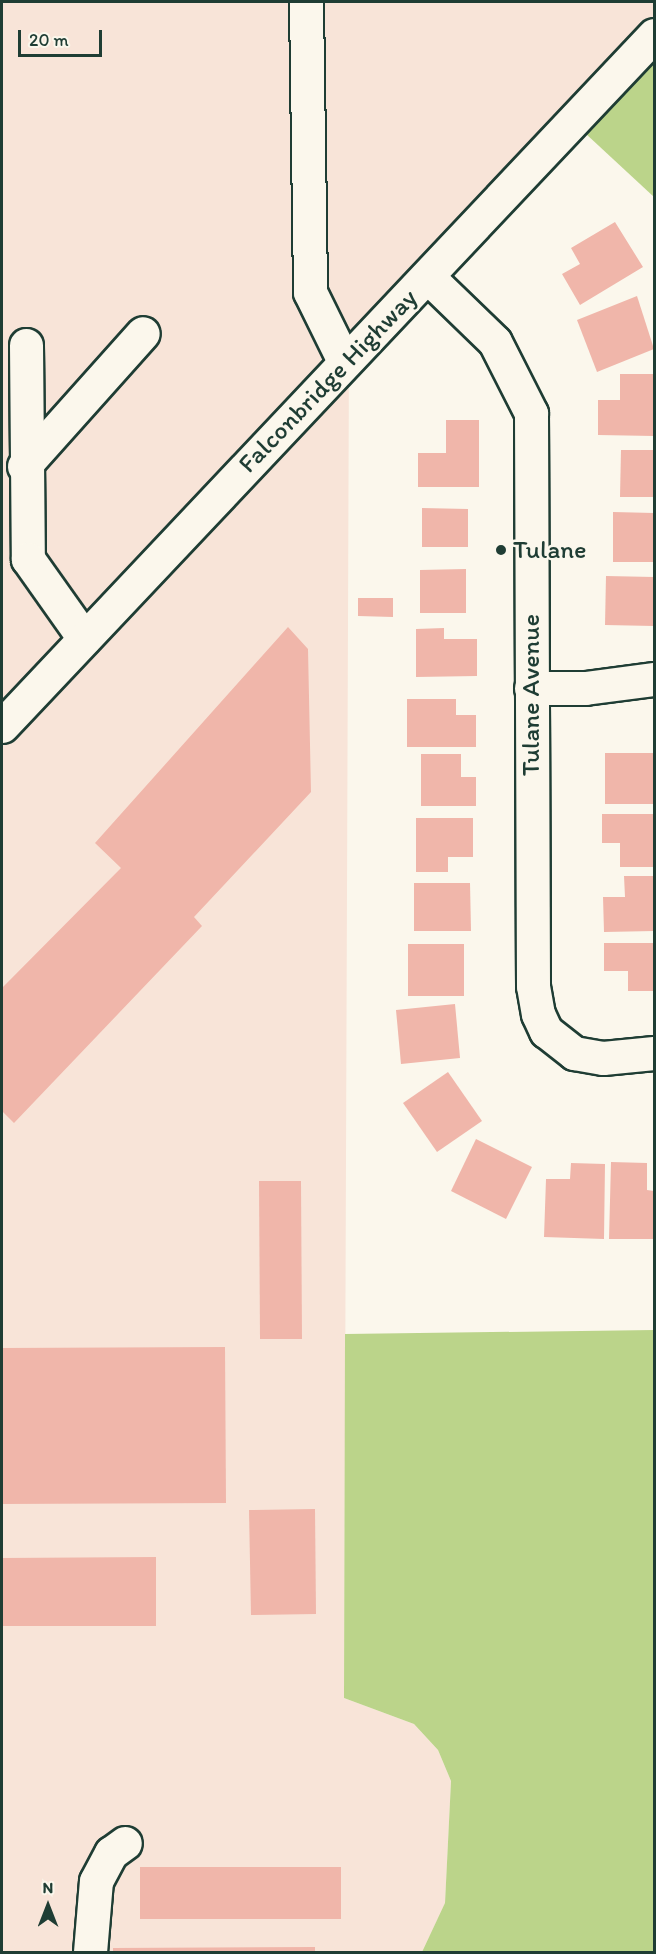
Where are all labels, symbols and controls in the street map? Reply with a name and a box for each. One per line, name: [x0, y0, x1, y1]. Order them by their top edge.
scale bar: [21, 18, 105, 56]
text: 20 m: [29, 29, 69, 51]
street label: Falconbridge Highway: [232, 283, 424, 479]
place label: Tulane: [513, 534, 587, 566]
marker: Tulane: [494, 543, 508, 557]
street label: Tulane Avenue: [515, 615, 547, 775]
north arrow: [18, 1876, 78, 1936]
text: N: [43, 1878, 53, 1897]

